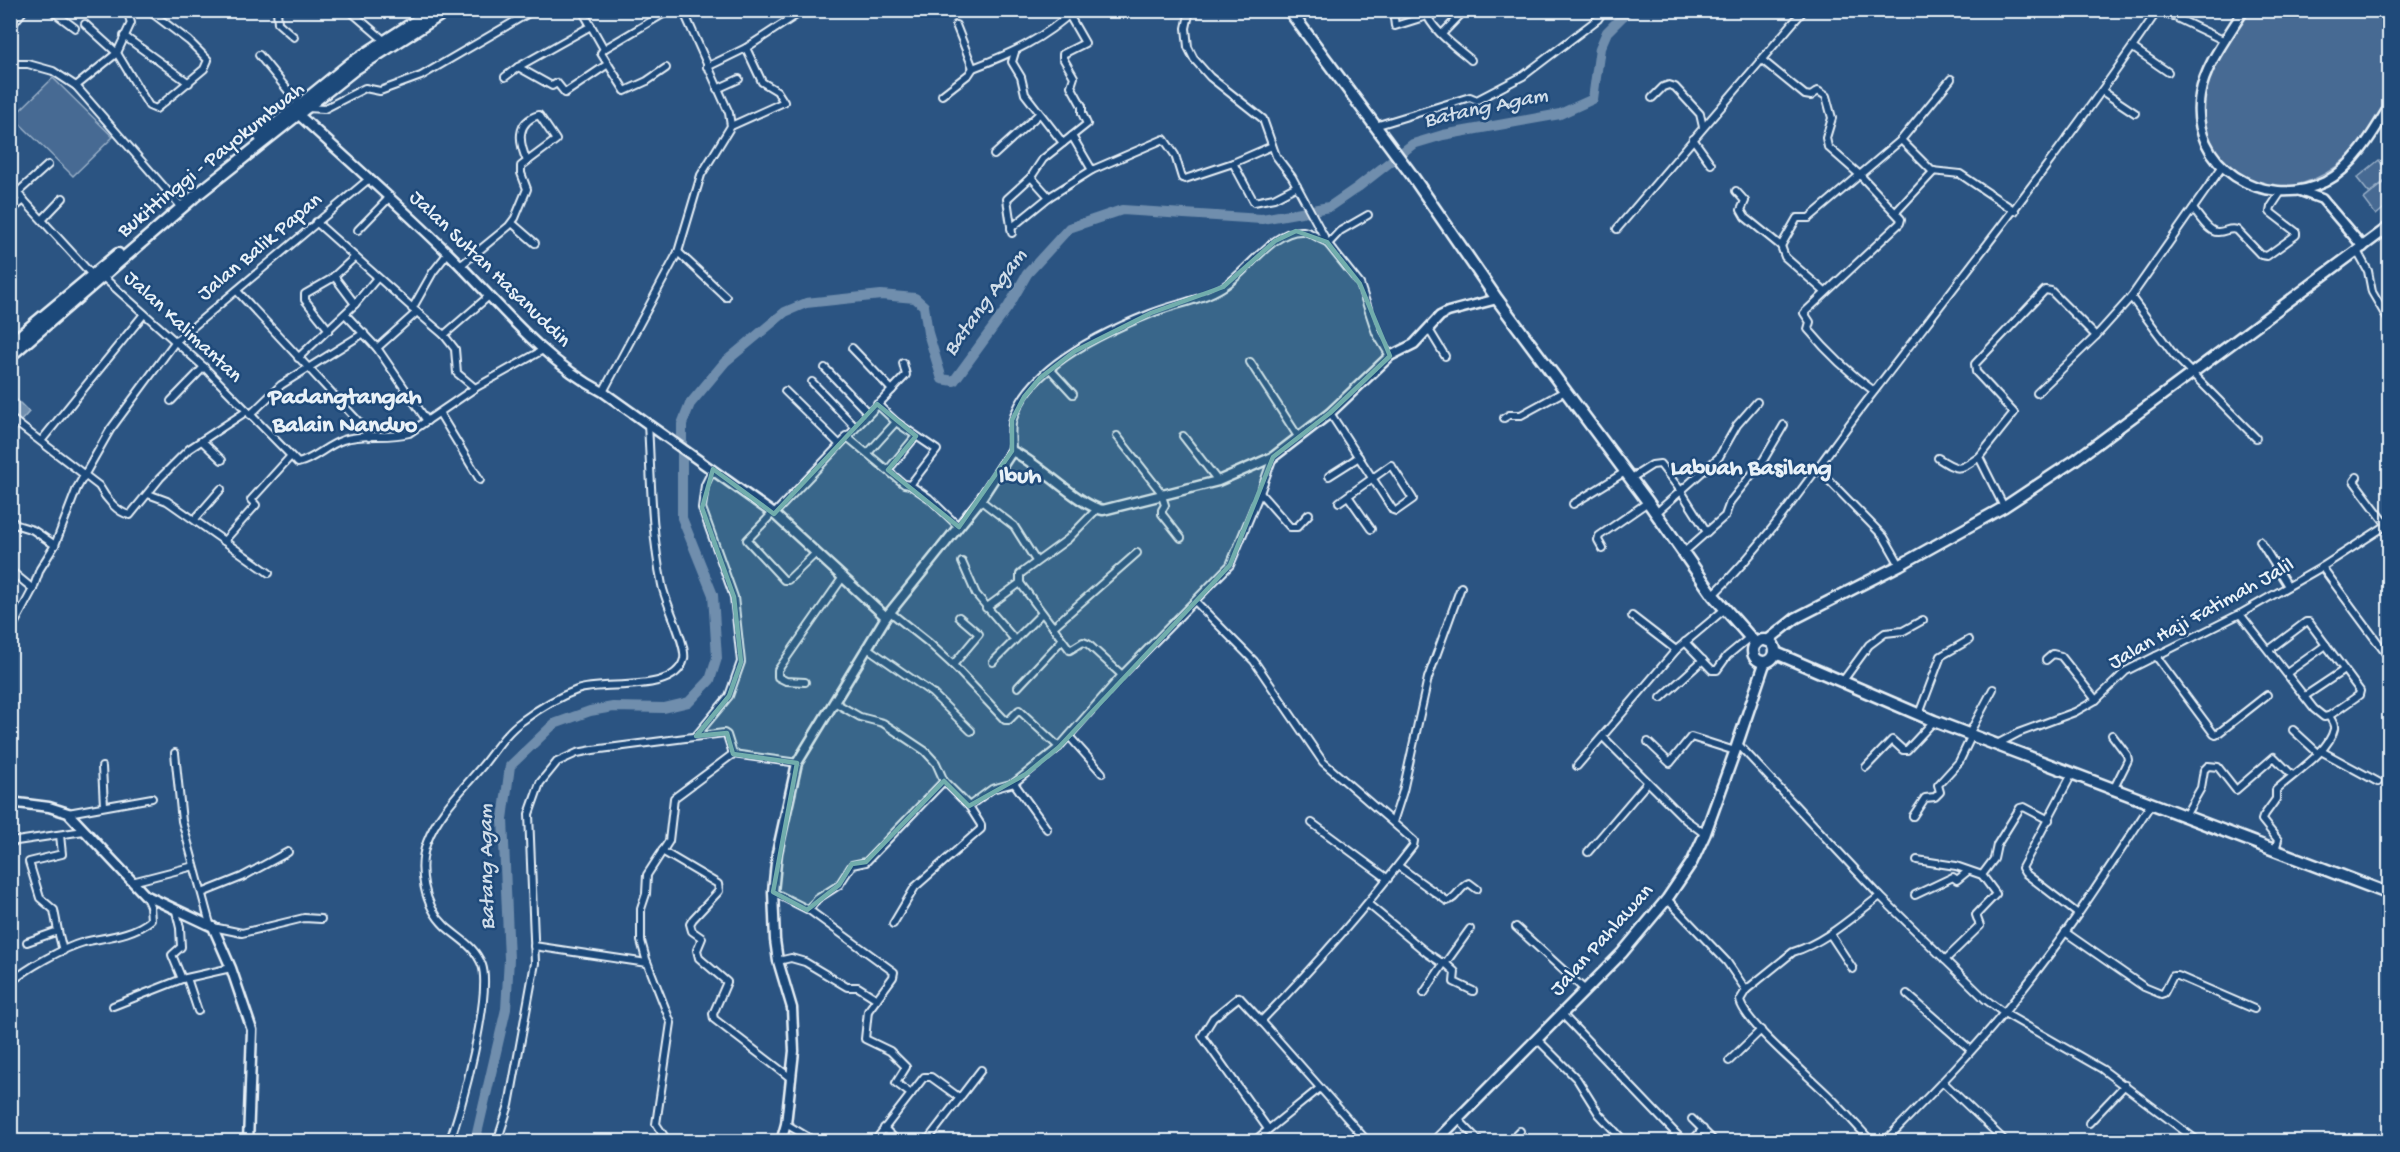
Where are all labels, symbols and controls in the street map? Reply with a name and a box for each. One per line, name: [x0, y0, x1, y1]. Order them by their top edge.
street label: Bukittinggi - Payokumbuah: [113, 78, 311, 245]
water label: Batang Agam: [1422, 83, 1551, 135]
street label: Jalan Sultan Hasanuddin: [403, 186, 575, 354]
street label: Jalan Balik Papan: [194, 189, 328, 307]
water label: Batang Agam: [938, 244, 1034, 362]
street label: Jalan Kalimantan: [117, 267, 247, 389]
district label: Padangtangah Balain Nanduo: [266, 384, 422, 441]
district label: Labuah Basilang: [1670, 455, 1832, 484]
district label: Ibuh: [999, 463, 1041, 492]
street label: Jalan Haji Fatimah Jalil: [2105, 554, 2299, 676]
water label: Batang Agam: [474, 803, 502, 930]
street label: Jalan Pahlawan: [1546, 880, 1660, 1002]

